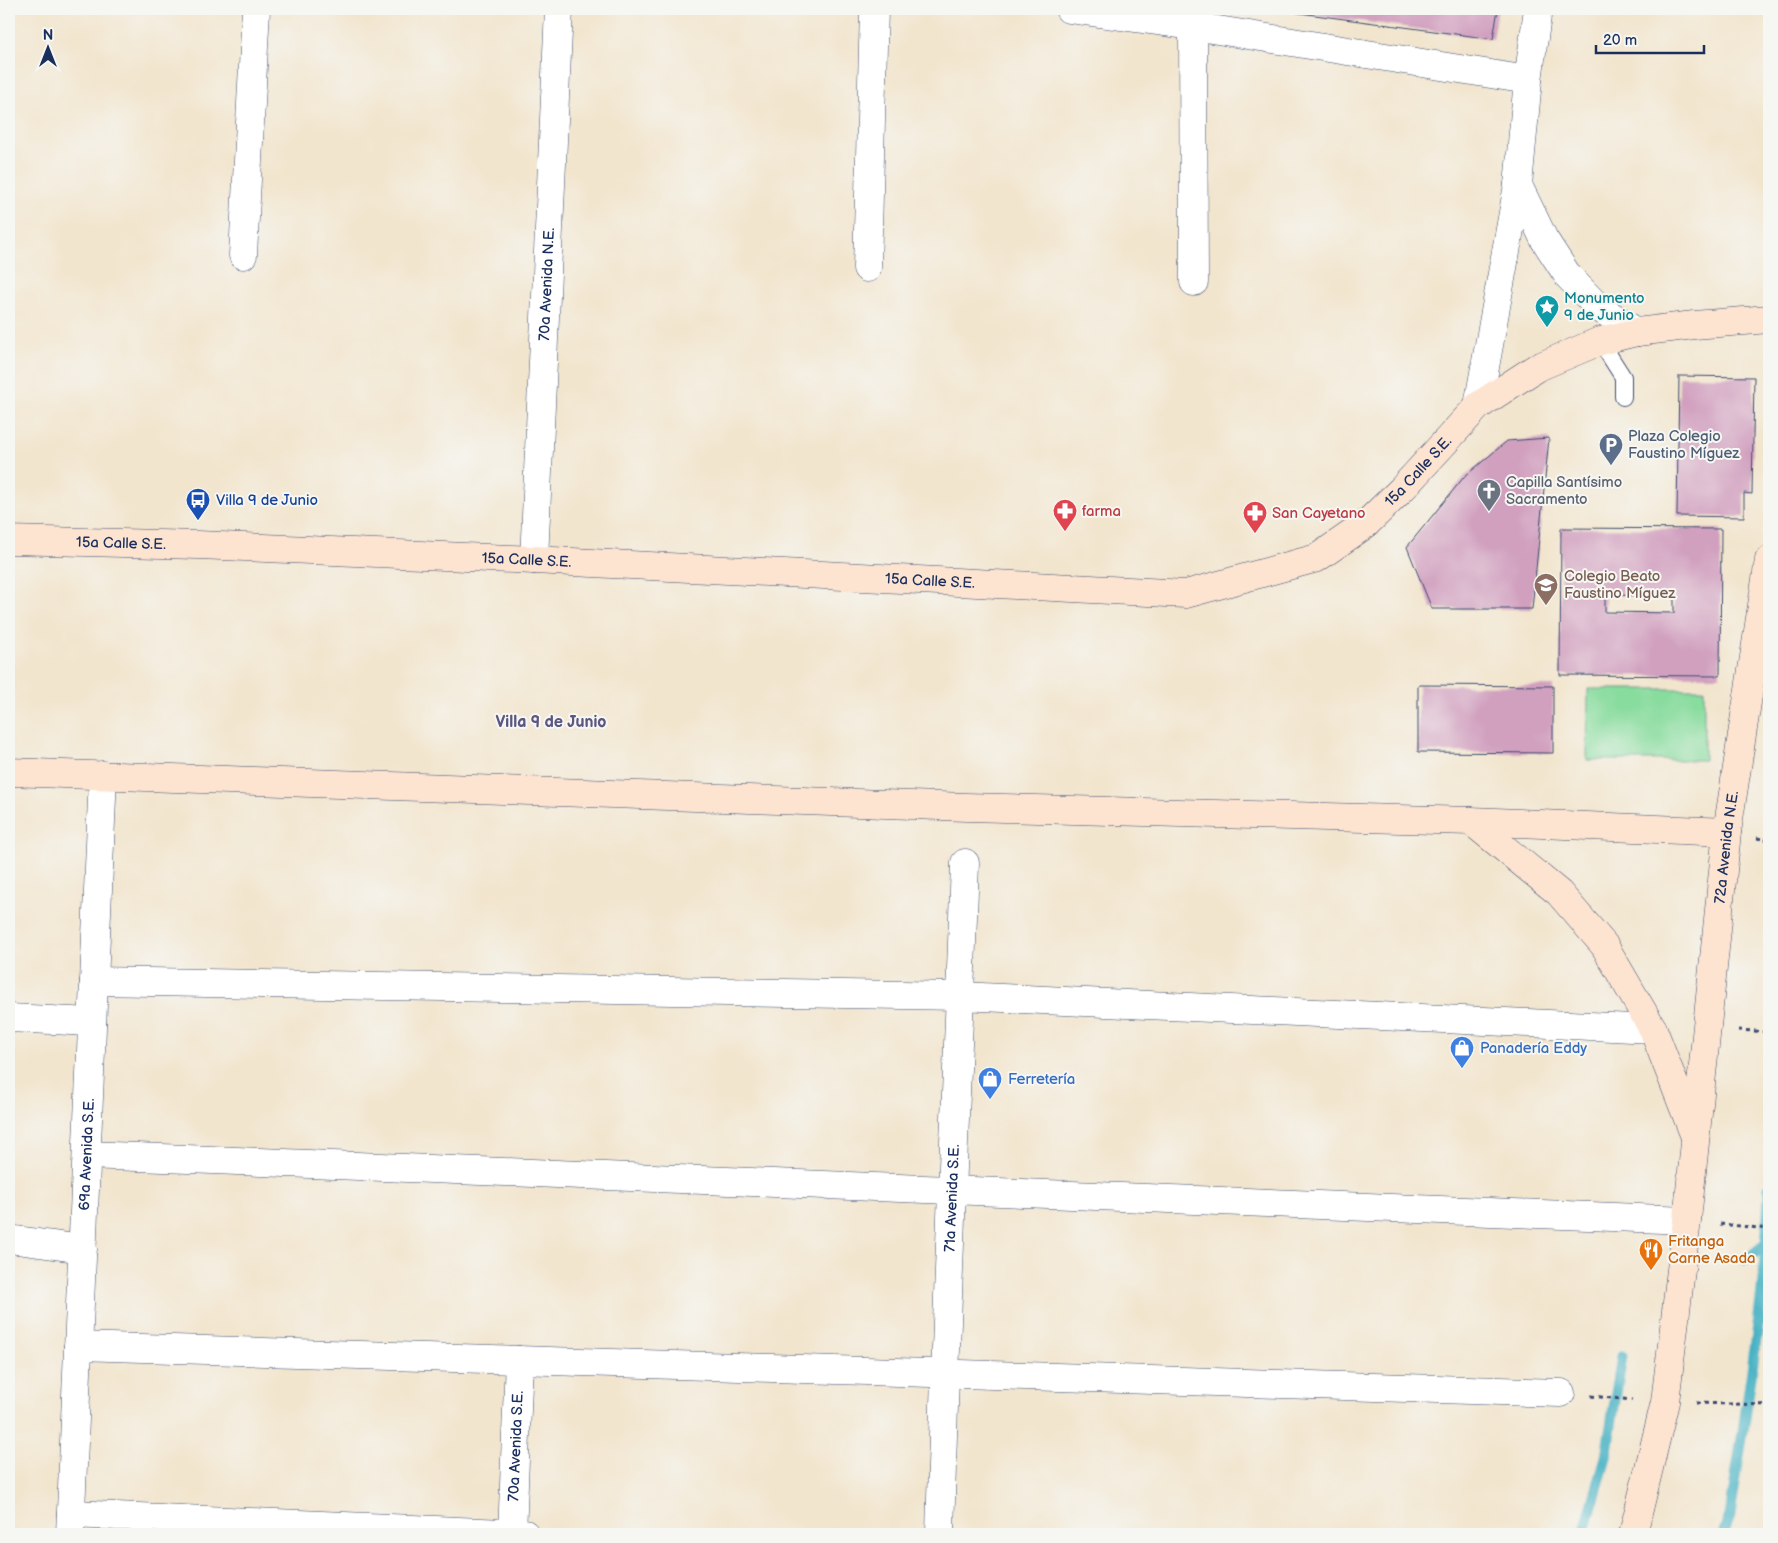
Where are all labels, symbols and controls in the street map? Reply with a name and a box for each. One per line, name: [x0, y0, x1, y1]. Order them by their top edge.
north arrow: [22, 22, 72, 72]
scale bar: [1596, 22, 1703, 54]
text: N: [43, 27, 53, 44]
text: 20 m: [1603, 31, 1637, 50]
street label: 70a Avenida N.E.: [535, 227, 559, 342]
place label: Monumento 9 de Junio: [1564, 289, 1645, 325]
place icon: Monumento 9 de Junio: [1534, 294, 1560, 328]
place label: Plaza Colegio Faustino Míguez: [1628, 427, 1740, 463]
street label: 15a Calle S.E.: [1381, 432, 1456, 511]
parking icon: Plaza Colegio Faustino Míguez: [1598, 432, 1624, 466]
place label: Capilla Santísimo Sacramento: [1506, 473, 1622, 509]
church icon: Capilla Santísimo Sacramento: [1476, 478, 1502, 512]
bus stop icon: Villa 9 de Junio: [185, 487, 211, 521]
place label: Villa 9 de Junio: [216, 491, 318, 510]
pharmacy icon: farma: [1052, 498, 1078, 532]
pharmacy icon: San Cayetano: [1242, 500, 1268, 534]
place label: farma: [1082, 502, 1121, 521]
place label: San Cayetano: [1272, 504, 1366, 523]
street label: 15a Calle S.E.: [76, 533, 166, 554]
street label: 15a Calle S.E.: [481, 549, 572, 572]
place label: Colegio Beato Faustino Míguez: [1564, 567, 1676, 603]
street label: 15a Calle S.E.: [885, 569, 976, 593]
school or university icon: Colegio Beato Faustino Míguez: [1533, 572, 1559, 606]
district label: Villa 9 de Junio: [496, 713, 606, 732]
street label: 72a Avenida N.E.: [1711, 789, 1743, 905]
shop icon: Panadería Eddy: [1449, 1035, 1475, 1069]
place label: Panadería Eddy: [1480, 1039, 1587, 1058]
shop icon: Ferretería: [977, 1066, 1003, 1100]
place label: Ferretería: [1008, 1070, 1075, 1089]
street label: 69a Avenida S.E.: [75, 1098, 99, 1211]
street label: 71a Avenida S.E.: [941, 1144, 964, 1253]
place label: Fritanga Carne Asada: [1668, 1232, 1756, 1268]
restaurant icon: Fritanga Carne Asada: [1638, 1237, 1664, 1271]
street label: 70a Avenida S.E.: [504, 1390, 528, 1502]

